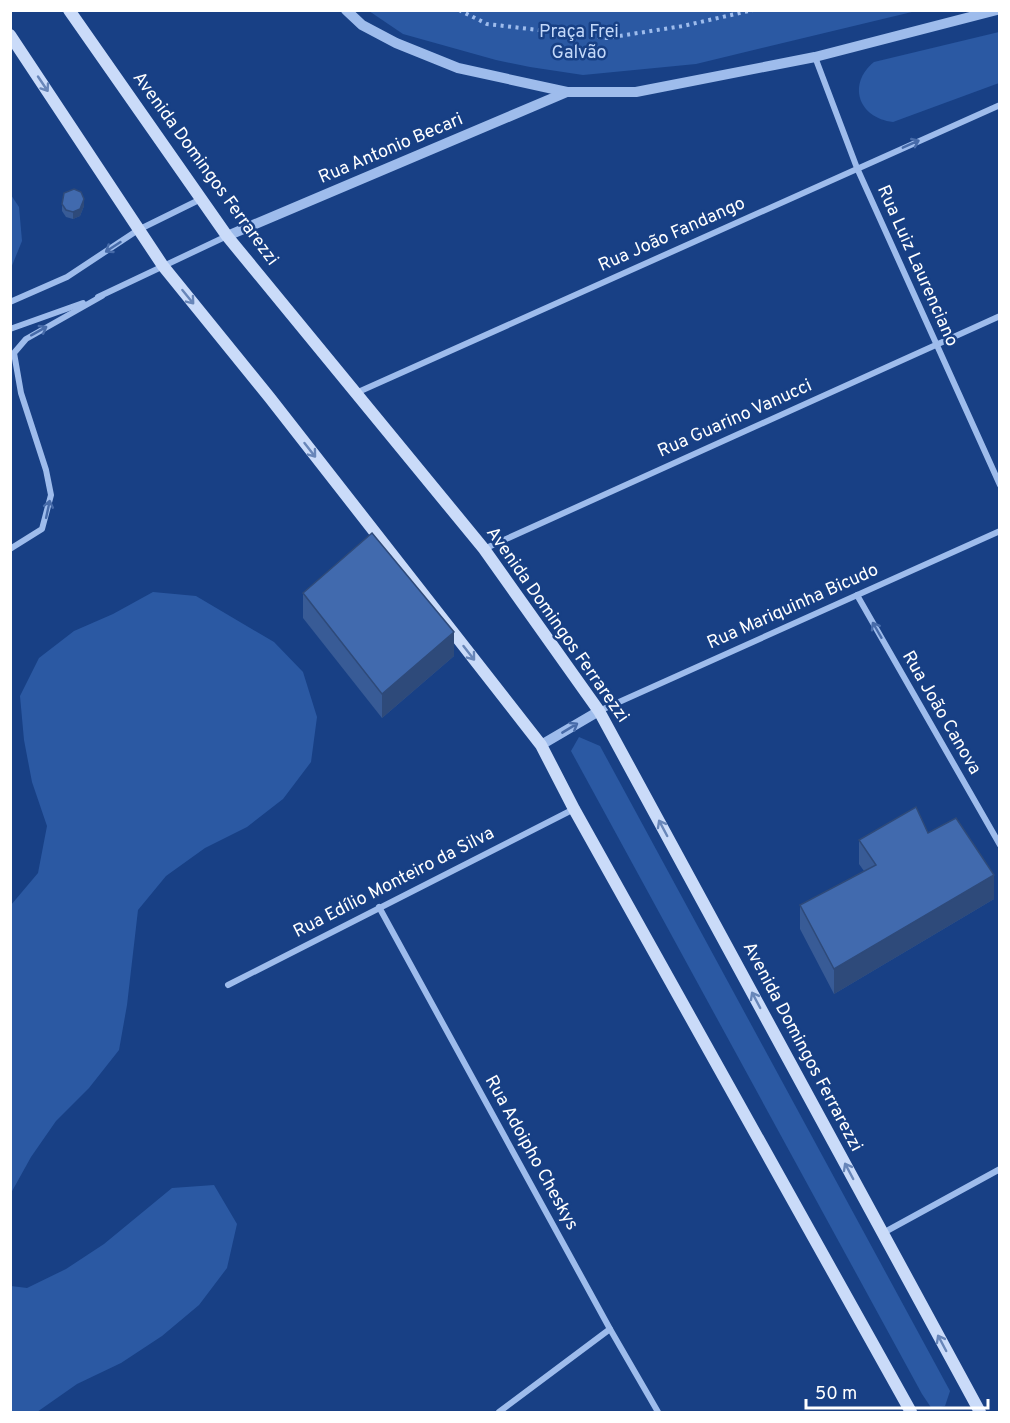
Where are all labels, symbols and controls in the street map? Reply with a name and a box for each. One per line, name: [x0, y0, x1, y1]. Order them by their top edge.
park label: Praça Frei Galvão: [539, 21, 619, 65]
street label: Avenida Domingos Ferrarezzi: [127, 67, 283, 271]
one-way arrow: [37, 75, 49, 92]
street label: Rua Antonio Becari: [315, 108, 467, 190]
one-way arrow: [901, 138, 919, 150]
street label: Rua Luiz Laurenciano: [871, 182, 963, 350]
street label: Rua João Fandango: [595, 192, 749, 278]
one-way arrow: [105, 241, 122, 253]
one-way arrow: [182, 289, 195, 305]
one-way arrow: [30, 325, 47, 337]
street label: Rua Guarino Vanucci: [654, 375, 816, 463]
one-way arrow: [303, 441, 316, 457]
one-way arrow: [43, 499, 54, 519]
street label: Avenida Domingos Ferrarezzi: [480, 522, 634, 728]
street label: Rua Mariquinha Bicudo: [704, 559, 882, 655]
one-way arrow: [871, 622, 883, 639]
one-way arrow: [462, 645, 475, 661]
street label: Rua João Canova: [896, 647, 986, 779]
one-way arrow: [561, 722, 578, 734]
one-way arrow: [657, 820, 668, 838]
street label: Rua Edílio Monteiro da Silva: [290, 822, 498, 944]
street label: Avenida Domingos Ferrarezzi: [737, 938, 867, 1156]
one-way arrow: [750, 992, 762, 1009]
street label: Rua Adoipho Cheskys: [479, 1072, 583, 1234]
one-way arrow: [843, 1163, 854, 1181]
one-way arrow: [936, 1335, 948, 1352]
scale bar: [806, 1372, 988, 1410]
text: 50 m: [815, 1383, 857, 1406]

